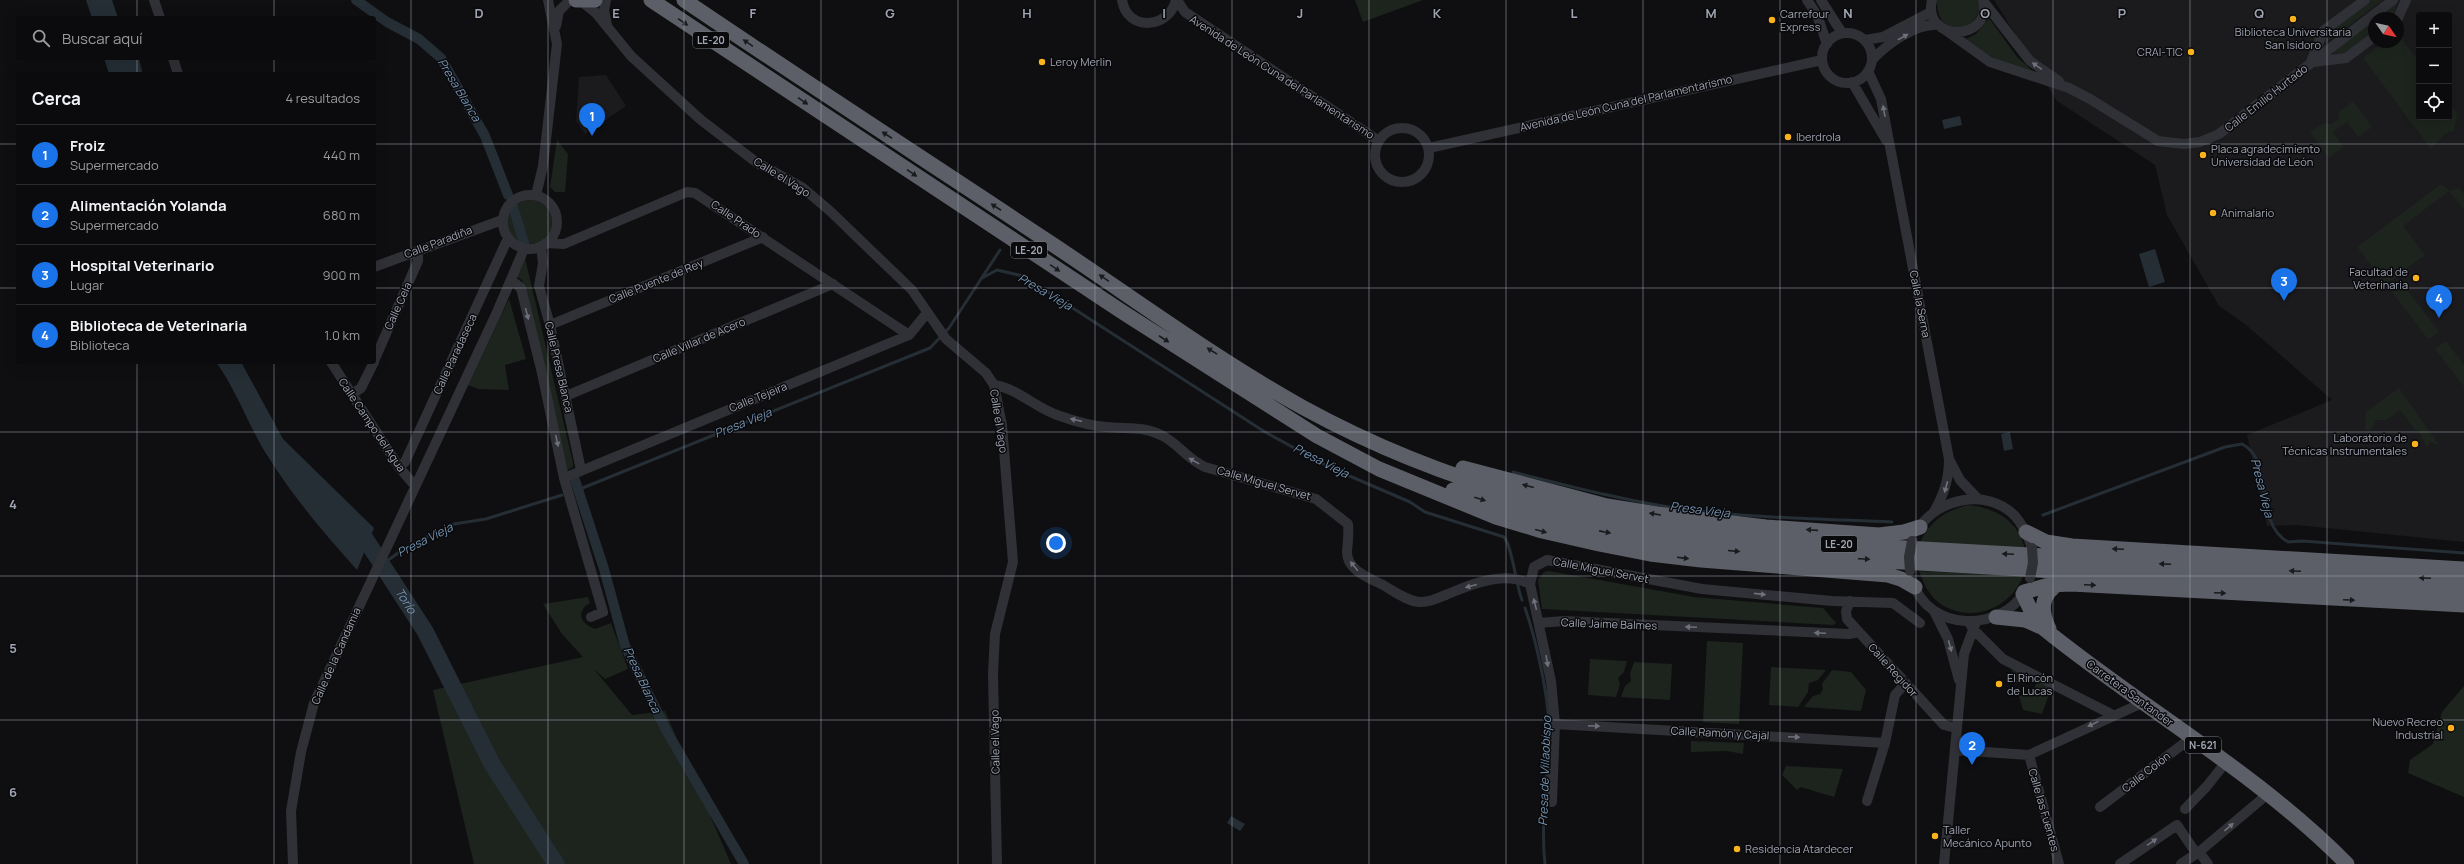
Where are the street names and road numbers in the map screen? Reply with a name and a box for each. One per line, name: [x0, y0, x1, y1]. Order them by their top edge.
street label: Avenida de León Cuna del Parlamentarismo: [1187, 11, 1378, 142]
road number: LE-20: [693, 32, 729, 48]
street label: Calle Emilio Hurtado: [2221, 60, 2311, 135]
street label: Avenida de León Cuna del Parlamentarismo: [1518, 71, 1734, 134]
street label: Calle el Vago: [751, 153, 814, 200]
street label: Calle Prado: [708, 196, 765, 241]
street label: Calle Paradiña: [402, 222, 474, 261]
road number: LE-20: [1011, 242, 1047, 258]
street label: Calle Puente de Rey: [606, 255, 706, 306]
street label: Calle la Serna: [1907, 269, 1934, 339]
street label: Calle Cela: [380, 280, 415, 332]
street label: Calle Paradaseca: [429, 311, 480, 396]
street label: Calle Villar de Acero: [650, 313, 748, 366]
street label: Calle Presa Blanca: [542, 320, 577, 414]
street label: Calle Campo del Agua: [335, 375, 409, 475]
street label: Calle Tejeira: [726, 378, 789, 415]
street label: Calle el Vago: [987, 388, 1012, 454]
street label: Calle Miguel Servet: [1215, 462, 1313, 503]
road number: LE-20: [1821, 536, 1857, 552]
street label: Calle Miguel Servet: [1552, 553, 1650, 586]
street label: Calle de la Candamia: [307, 605, 364, 707]
street label: Calle Jaime Balmes: [1561, 614, 1658, 633]
street label: Calle Regidor: [1865, 640, 1921, 700]
street label: Carretera Santander: [2084, 656, 2177, 729]
street label: Calle el Vago: [986, 709, 1003, 774]
street label: Calle Ramón y Cajal: [1670, 722, 1770, 743]
road number: N-621: [2185, 737, 2221, 753]
street label: Calle Colón: [2118, 748, 2173, 795]
street label: Calle las Fuentes: [2025, 767, 2064, 853]

